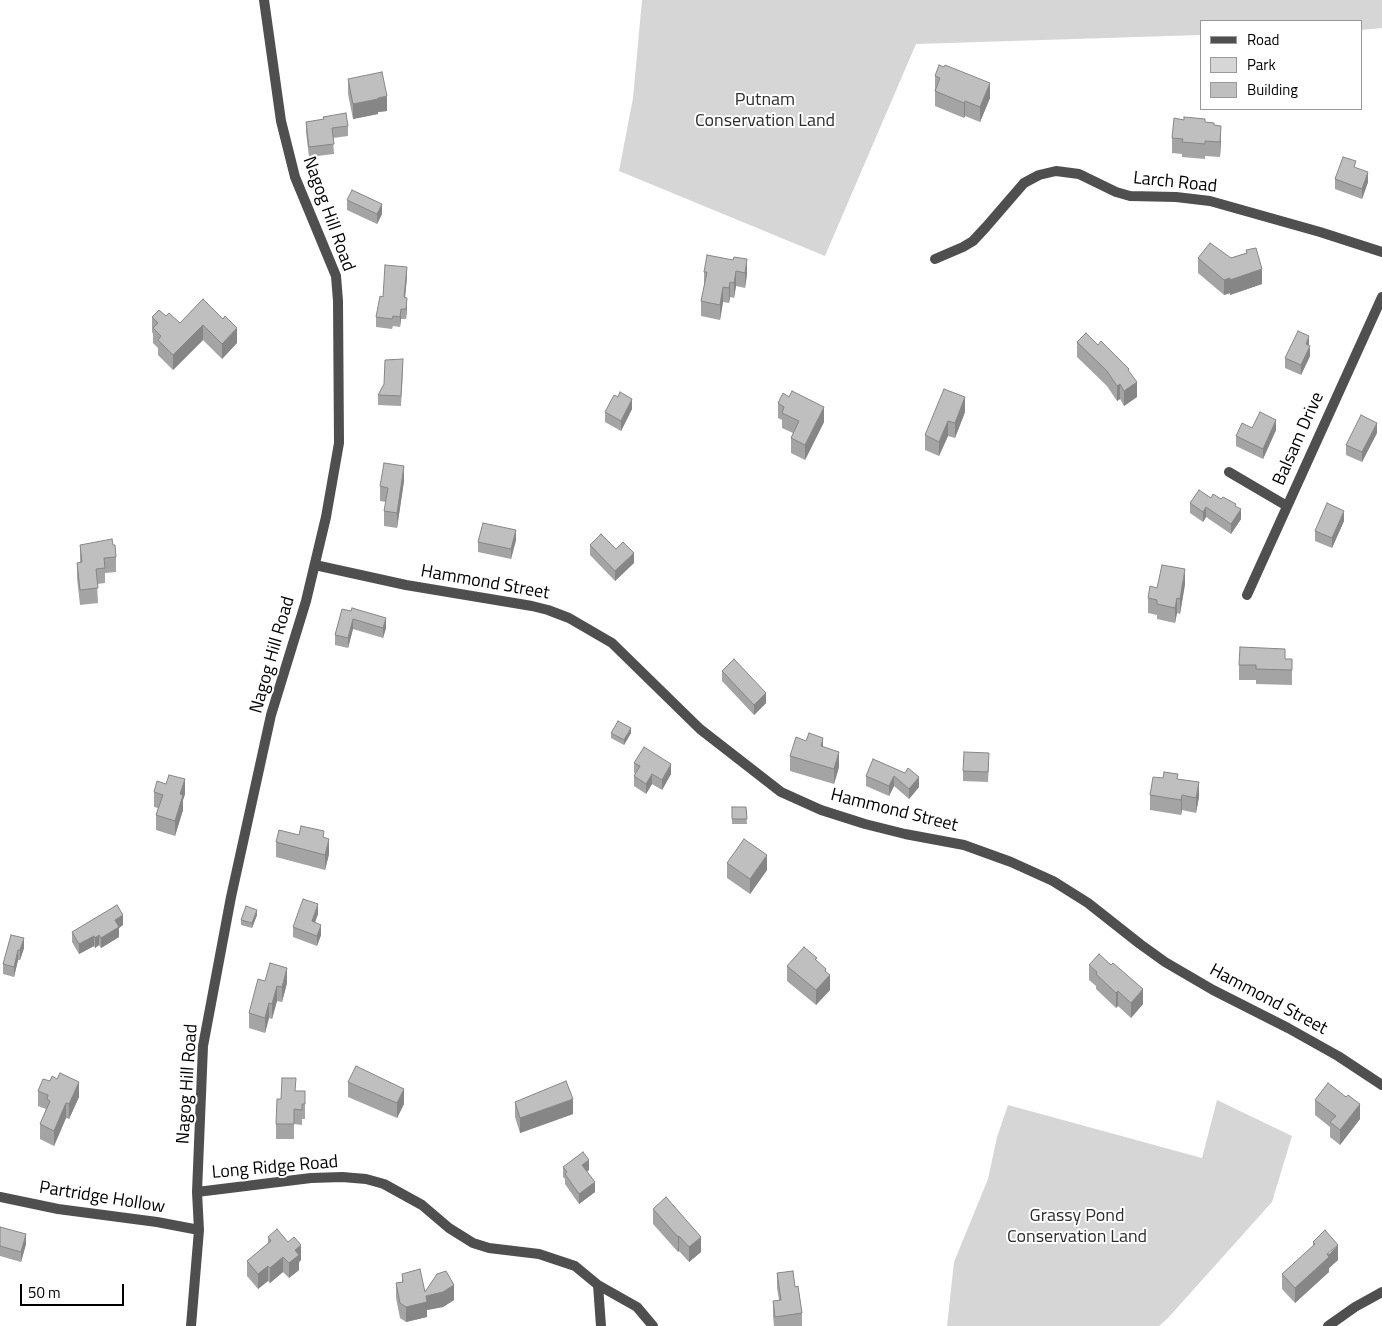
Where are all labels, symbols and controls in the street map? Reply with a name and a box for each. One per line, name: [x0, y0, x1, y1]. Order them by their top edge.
legend: [1200, 20, 1362, 110]
text: Road: [1247, 28, 1279, 51]
text: Park: [1247, 53, 1276, 76]
text: Building: [1247, 78, 1298, 101]
park label: Putnam Conservation Land: [695, 90, 835, 132]
street label: Nagog Hill Road: [297, 154, 359, 274]
street label: Larch Road: [1132, 168, 1218, 198]
street label: Balsam Drive: [1269, 389, 1329, 489]
street label: Hammond Street: [419, 561, 551, 605]
street label: Nagog Hill Road: [246, 594, 300, 716]
street label: Hammond Street: [828, 785, 960, 837]
street label: Hammond Street: [1205, 960, 1331, 1040]
street label: Nagog Hill Road: [173, 1023, 203, 1145]
street label: Long Ridge Road: [211, 1152, 339, 1184]
street label: Partridge Hollow: [38, 1177, 166, 1219]
park label: Grassy Pond Conservation Land: [1007, 1206, 1147, 1248]
scale bar: [22, 1274, 126, 1306]
text: 50 m: [28, 1281, 61, 1304]

